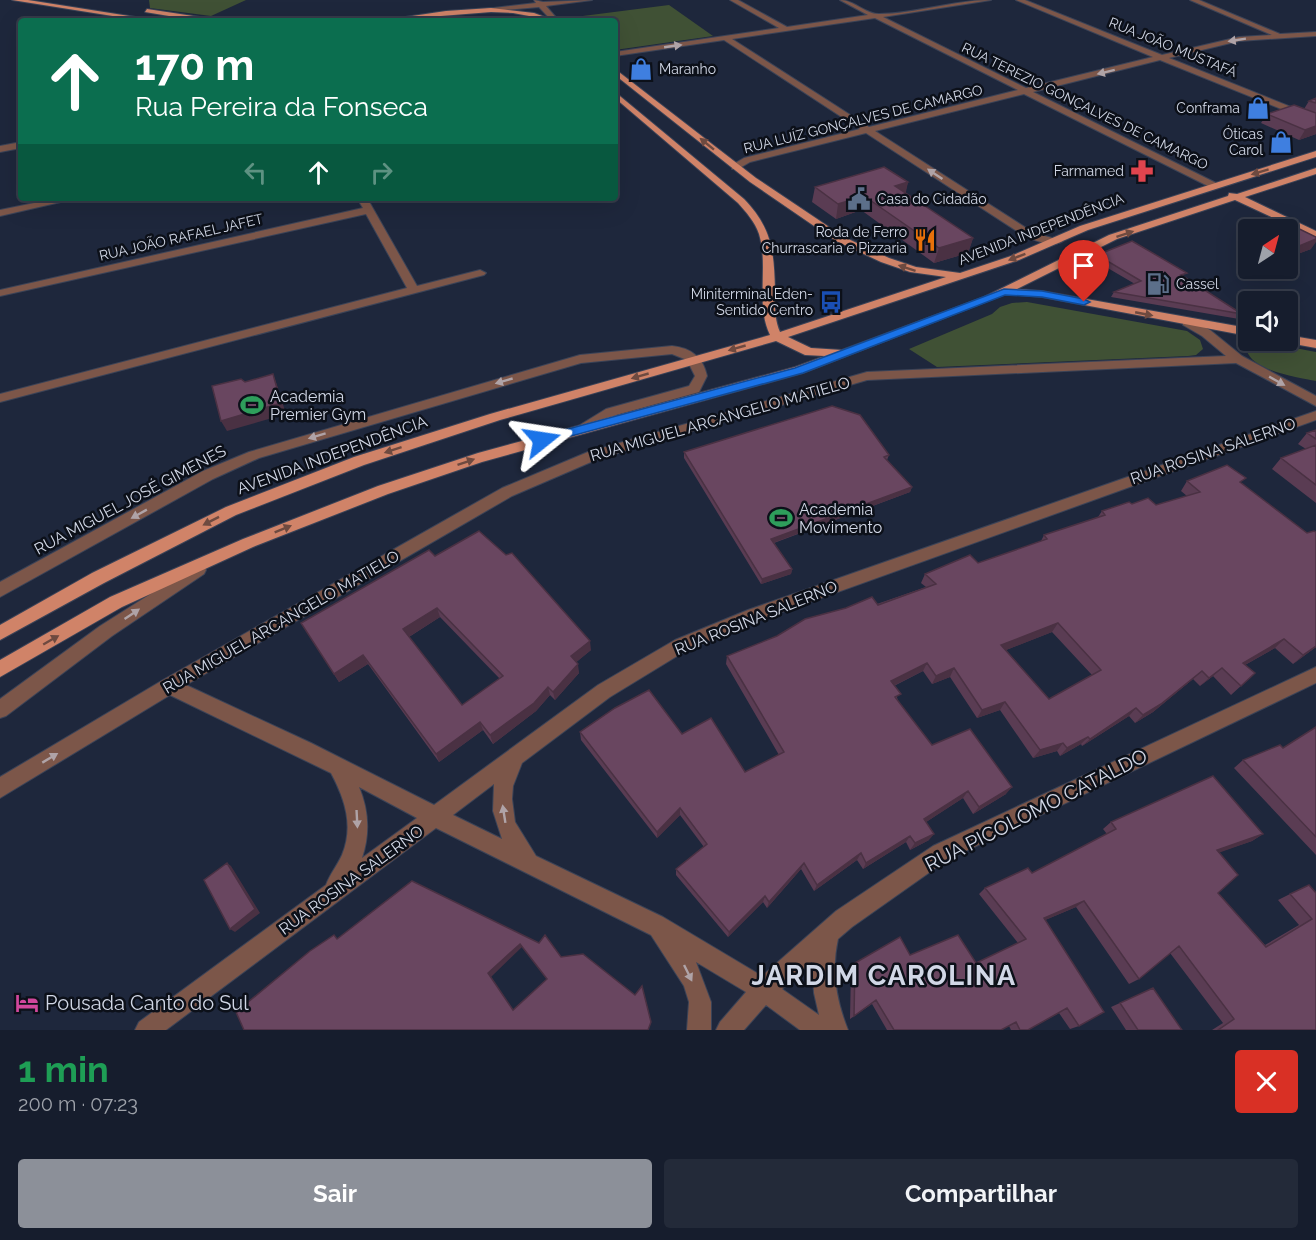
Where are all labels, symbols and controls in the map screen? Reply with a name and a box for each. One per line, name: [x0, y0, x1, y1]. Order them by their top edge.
street label: RUA JOÃO MUSTAFÁ: [1107, 13, 1240, 80]
one-way arrow: [1227, 36, 1246, 45]
street label: RUA TEREZIO GONÇALVES DE CAMARGO: [959, 39, 1211, 173]
text: 170 m: [135, 41, 254, 90]
one-way arrow: [664, 41, 683, 50]
icon: ahead: [36, 42, 114, 120]
shop icon: Maranho: [628, 56, 654, 82]
place label: Maranho: [659, 61, 716, 77]
one-way arrow: [1097, 67, 1116, 77]
street label: RUA LUÍZ GONÇALVES DE CAMARGO: [742, 81, 984, 156]
text: Rua Pereira da Fonseca: [135, 91, 428, 122]
shop icon: Conframa: [1245, 95, 1271, 121]
place label: Conframa: [1176, 100, 1240, 116]
place label: Óticas Carol: [1223, 125, 1263, 158]
shop icon: Óticas Carol: [1268, 129, 1294, 155]
one-way arrow: [699, 138, 715, 151]
icon: left: [239, 156, 272, 189]
icon: ahead: [302, 156, 335, 189]
icon: right: [365, 156, 398, 189]
pharmacy icon: Farmamed: [1129, 158, 1155, 184]
place label: Farmamed: [1054, 163, 1124, 179]
one-way arrow: [1251, 167, 1269, 177]
one-way arrow: [927, 169, 943, 180]
public building icon: Casa do Cidadão: [846, 186, 872, 212]
street label: AVENIDA INDEPENDÊNCIA: [956, 189, 1127, 268]
place label: Casa do Cidadão: [877, 191, 986, 207]
street label: RUA JOÃO RAFAEL JAFET: [97, 209, 265, 264]
north arrow: [1238, 219, 1298, 279]
map controls: [1238, 219, 1298, 351]
place label: Roda de Ferro Churrascaria e Pizzaria: [762, 224, 907, 256]
restaurant icon: Roda de Ferro Churrascaria e Pizzaria: [912, 227, 938, 253]
one-way arrow: [1116, 228, 1134, 238]
pin: [1058, 240, 1109, 302]
icon: arrive: [1067, 249, 1100, 282]
one-way arrow: [1008, 253, 1026, 263]
one-way arrow: [898, 262, 916, 272]
fuel station icon: Cassel: [1145, 271, 1171, 297]
place label: Cassel: [1176, 276, 1219, 292]
place label: Miniterminal Eden- Sentido Centro: [691, 286, 813, 318]
bus stop icon: Miniterminal Eden- Sentido Centro: [818, 289, 844, 315]
button: sound: [1238, 291, 1298, 351]
one-way arrow: [1135, 310, 1154, 319]
one-way arrow: [728, 344, 746, 353]
one-way arrow: [631, 372, 649, 381]
street label: RUA MIGUEL ARCANGELO MATIELO: [588, 373, 852, 465]
one-way arrow: [1269, 376, 1286, 386]
one-way arrow: [494, 377, 512, 386]
place label: Academia Premier Gym: [270, 387, 366, 424]
sports icon: Academia Premier Gym: [239, 392, 265, 418]
position arrow: [510, 408, 574, 472]
street label: AVENIDA INDEPENDÊNCIA: [234, 411, 430, 498]
street label: RUA ROSINA SALERNO: [1128, 414, 1298, 488]
one-way arrow: [308, 432, 326, 441]
street label: RUA MIGUEL JOSÉ GIMENES: [30, 440, 229, 559]
one-way arrow: [384, 446, 402, 456]
one-way arrow: [457, 456, 475, 466]
place label: Academia Movimento: [799, 500, 882, 537]
sports icon: Academia Movimento: [768, 505, 794, 531]
one-way arrow: [130, 509, 147, 519]
one-way arrow: [202, 516, 219, 525]
one-way arrow: [274, 524, 292, 533]
street label: RUA MIGUEL ARCANGELO MATIELO: [159, 546, 403, 698]
street label: RUA ROSINA SALERNO: [672, 577, 840, 659]
one-way arrow: [124, 609, 140, 620]
one-way arrow: [43, 635, 60, 645]
street label: RUA PICOLOMO CATALDO: [921, 743, 1151, 877]
one-way arrow: [42, 753, 58, 764]
one-way arrow: [499, 804, 508, 823]
one-way arrow: [353, 809, 362, 828]
street label: RUA ROSINA SALERNO: [275, 821, 427, 939]
district label: JARDIM CAROLINA: [751, 960, 1017, 991]
one-way arrow: [684, 964, 693, 981]
hotel icon: Pousada Canto do Sul: [14, 990, 40, 1016]
place label: Pousada Canto do Sul: [45, 991, 249, 1015]
text: 1 min: [18, 1048, 109, 1090]
button: close: [1235, 1050, 1298, 1113]
text: 200 m · 07:23: [18, 1092, 138, 1116]
button: Sair: [18, 1159, 652, 1228]
button: Compartilhar: [664, 1159, 1298, 1228]

